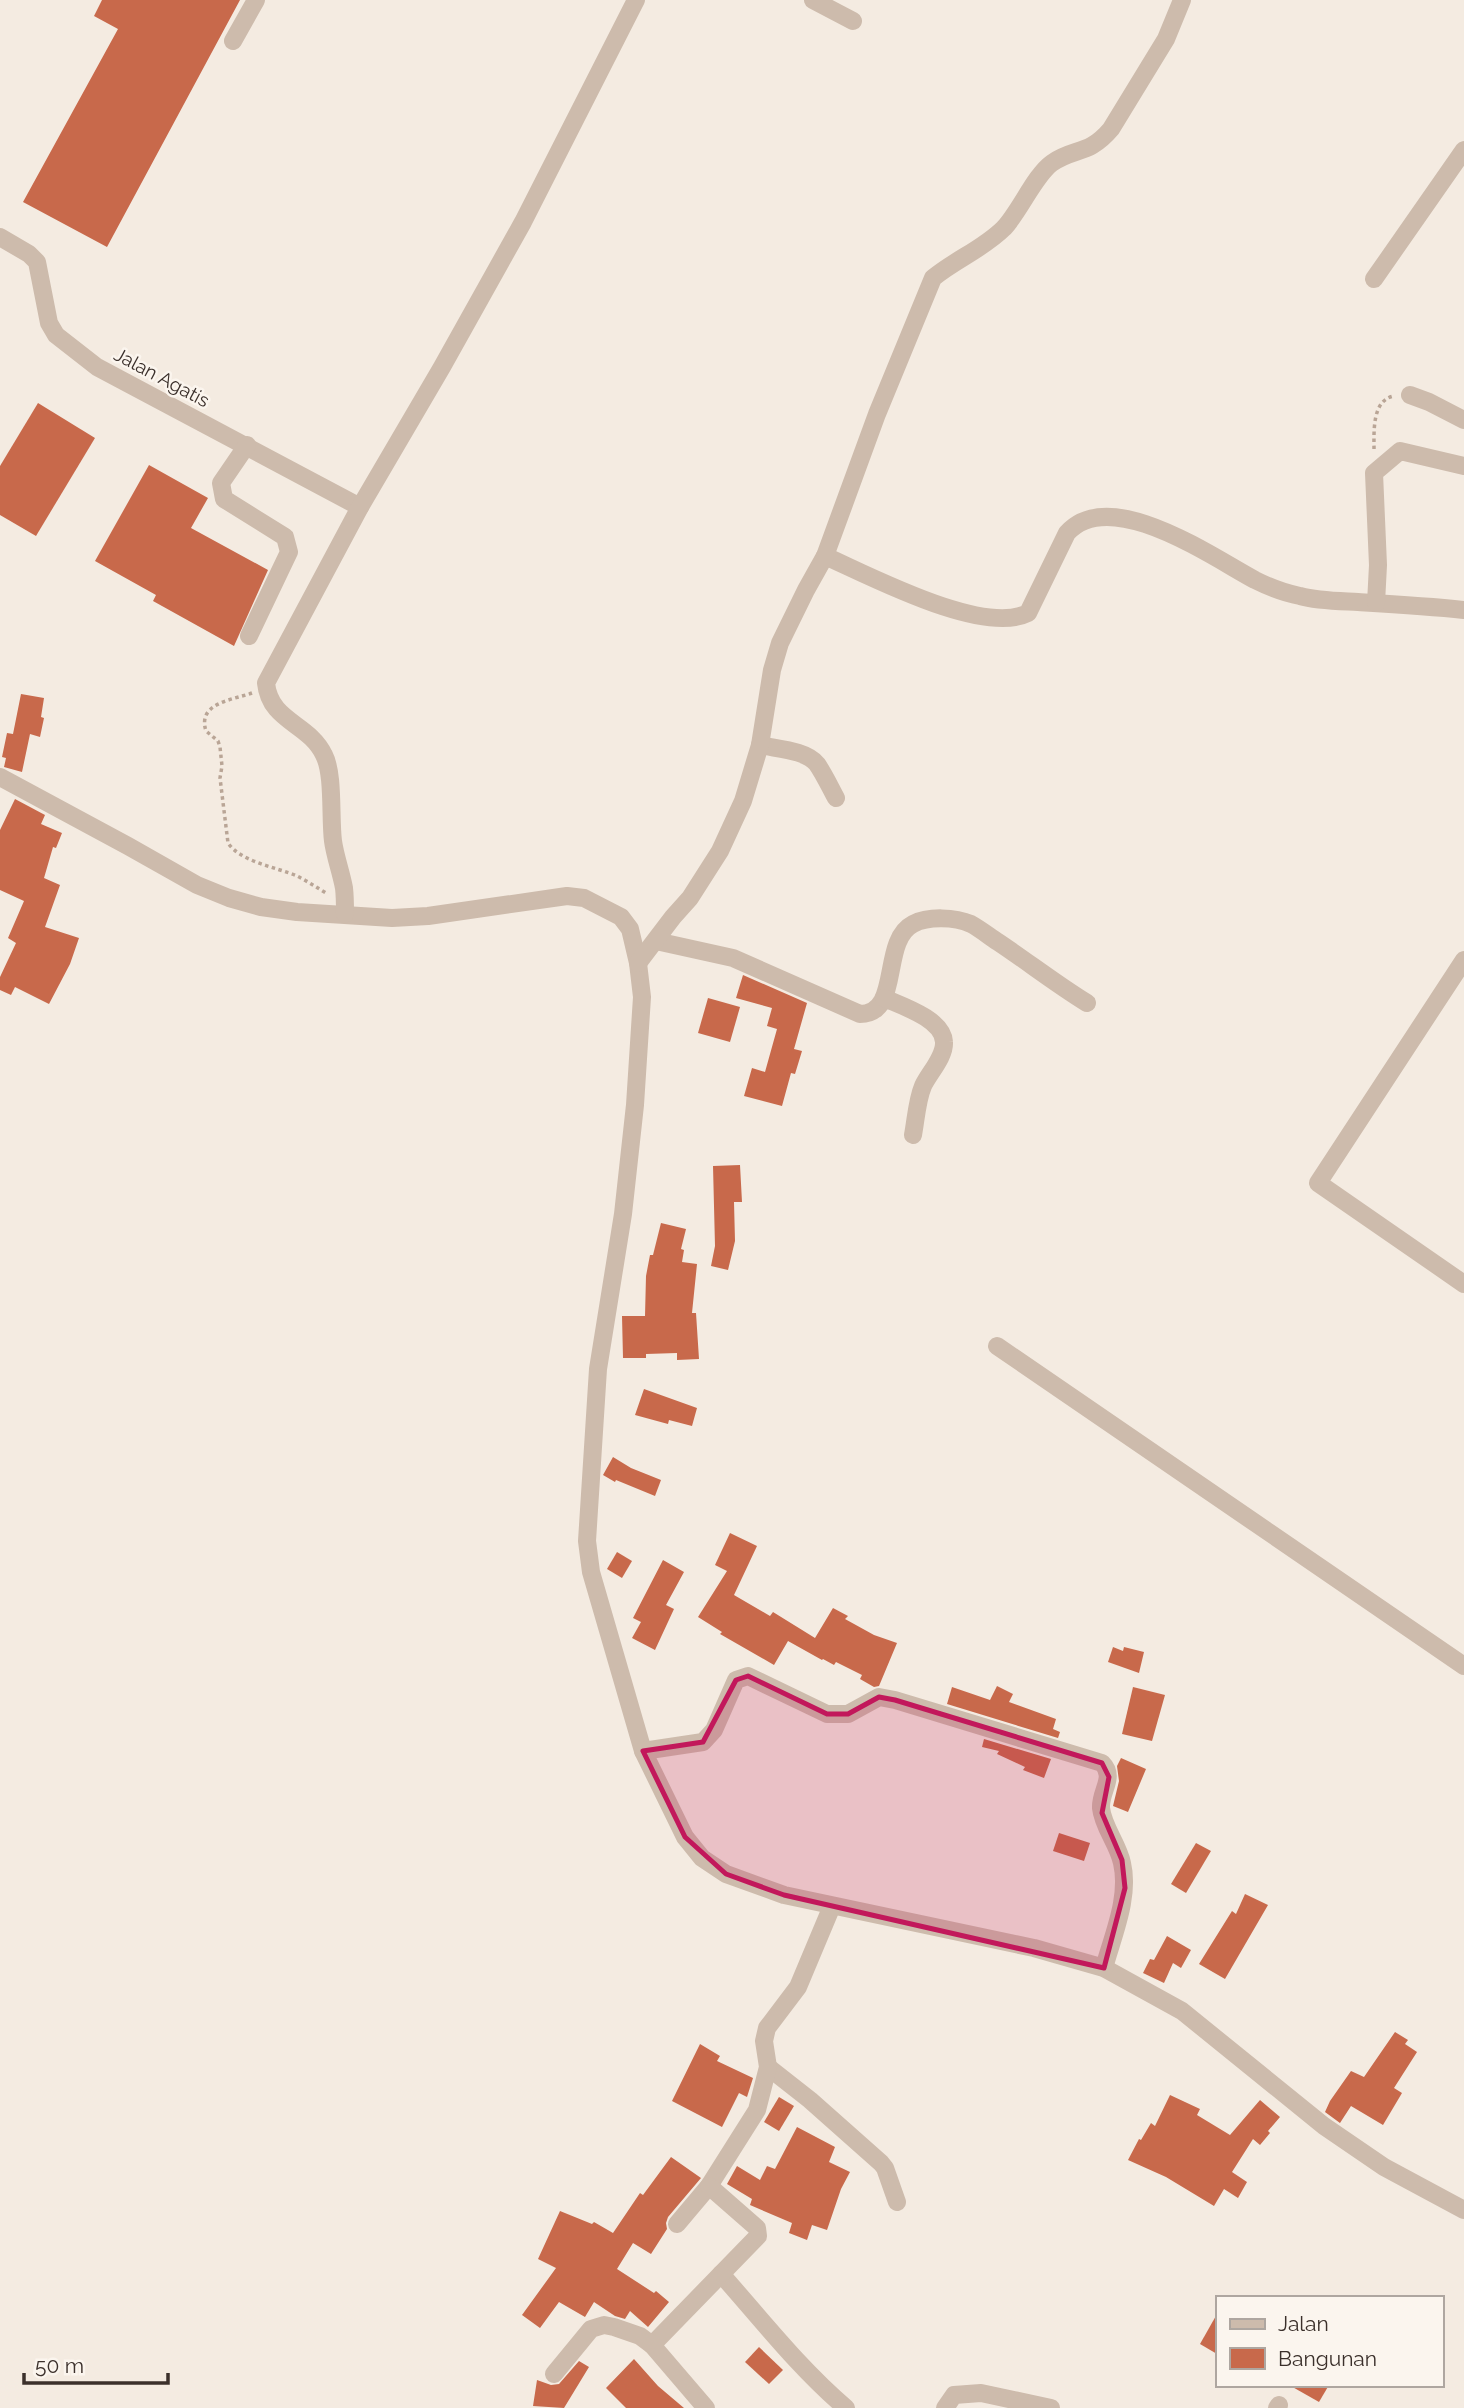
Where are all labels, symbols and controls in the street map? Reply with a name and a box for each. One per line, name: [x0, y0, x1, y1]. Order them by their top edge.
street label: Jalan Agatis: [111, 343, 213, 411]
legend: [1216, 2296, 1443, 2387]
text: Jalan: [1278, 2311, 1329, 2336]
scale bar: [24, 2342, 168, 2386]
text: Bangunan: [1278, 2346, 1377, 2371]
text: 50 m: [35, 2353, 84, 2378]

